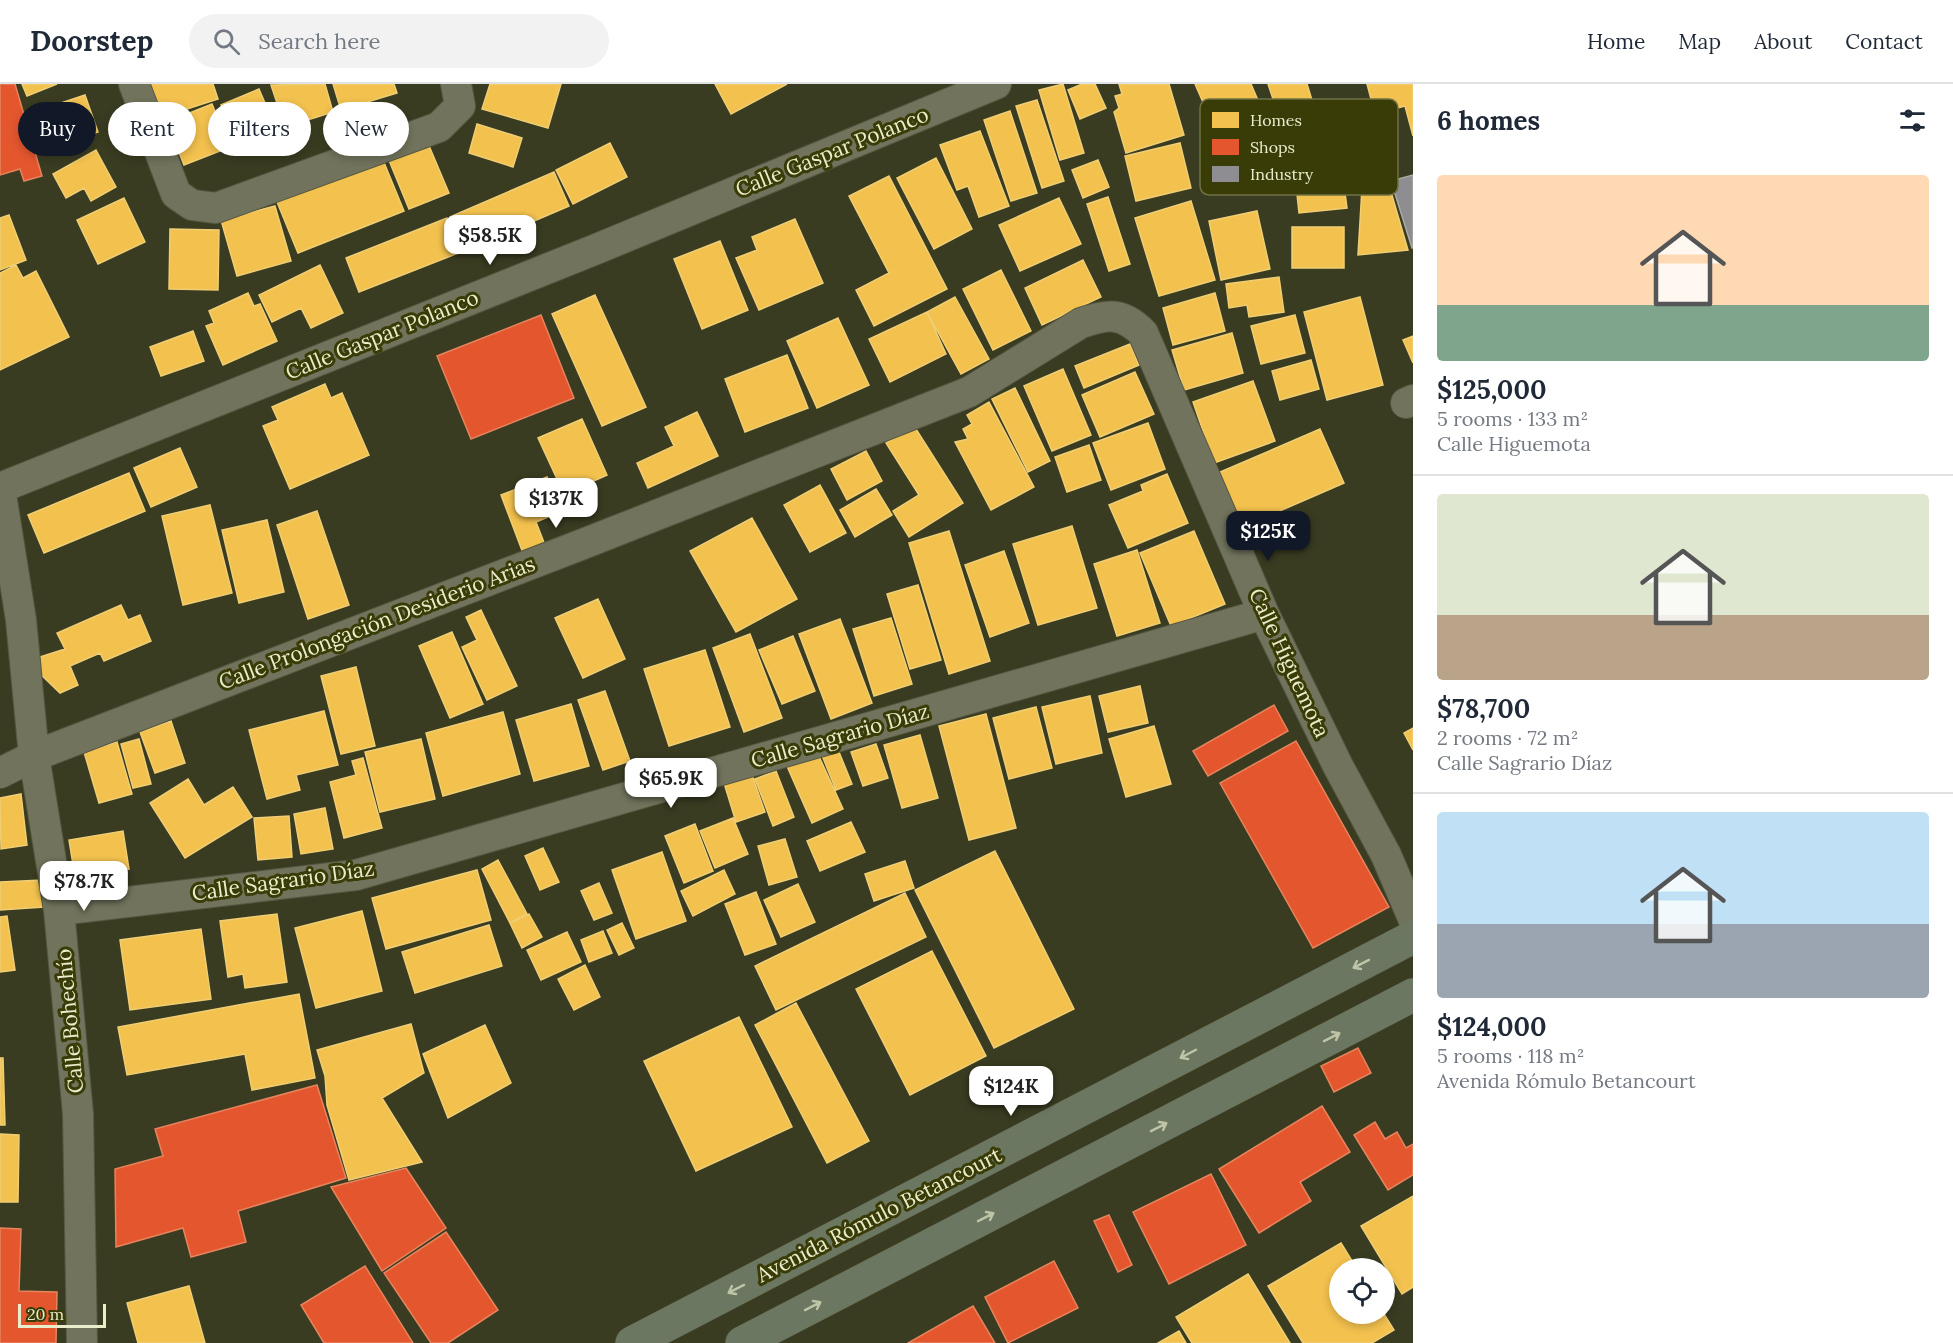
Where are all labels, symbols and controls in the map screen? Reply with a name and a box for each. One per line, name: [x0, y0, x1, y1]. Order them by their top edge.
search box: [189, 14, 609, 68]
text: Doorstep: [30, 23, 153, 59]
icon: search: [210, 25, 243, 58]
text: Search here: [258, 27, 380, 55]
text: Home: [1587, 28, 1645, 55]
text: Map: [1678, 28, 1721, 55]
text: About: [1754, 28, 1812, 55]
text: Contact: [1845, 28, 1923, 55]
legend: [1200, 99, 1398, 195]
street label: Calle Gaspar Polanco: [731, 100, 932, 203]
chip: Buy: [18, 102, 96, 156]
chip: Rent: [108, 102, 196, 156]
chip: Filters: [208, 102, 311, 156]
chip: New: [323, 102, 409, 156]
text: 6 homes: [1437, 104, 1540, 137]
icon: filters: [1896, 104, 1929, 137]
text: Homes: [1250, 110, 1302, 130]
text: Shops: [1250, 137, 1295, 157]
text: Industry: [1250, 164, 1314, 184]
icon: home: [1629, 214, 1737, 322]
pin: $58.5K: [441, 215, 539, 266]
text: $58.5K: [458, 222, 522, 247]
street label: Calle Gaspar Polanco: [281, 283, 482, 386]
text: $125,000: [1437, 373, 1546, 406]
text: 5 rooms · 133 m²: [1437, 406, 1588, 431]
text: Calle Higuemota: [1437, 431, 1591, 456]
pin: $137K: [514, 478, 598, 529]
text: $137K: [529, 485, 583, 510]
pin: $125K: [1226, 511, 1310, 562]
text: $125K: [1240, 518, 1296, 543]
icon: home: [1629, 533, 1737, 641]
street label: Calle Prolongación Desiderio Arias: [215, 550, 539, 695]
street label: Calle Higuemota: [1243, 584, 1336, 742]
text: $78,700: [1437, 692, 1530, 725]
street label: Calle Sagrario Díaz: [748, 697, 932, 774]
text: 2 rooms · 72 m²: [1437, 725, 1578, 750]
text: Calle Sagrario Díaz: [1437, 750, 1612, 775]
pin: $65.9K: [622, 758, 720, 809]
text: $65.9K: [639, 765, 703, 790]
icon: home: [1629, 851, 1737, 959]
street label: Calle Sagrario Díaz: [190, 854, 376, 907]
pin: $78.7K: [35, 861, 133, 912]
text: $78.7K: [54, 868, 114, 893]
street label: Calle Bohechío: [50, 948, 89, 1094]
one-way arrow: [1352, 958, 1370, 970]
text: $124,000: [1437, 1010, 1547, 1043]
one-way arrow: [1323, 1031, 1340, 1043]
text: 5 rooms · 118 m²: [1437, 1043, 1584, 1068]
one-way arrow: [1180, 1048, 1197, 1060]
pin: $124K: [969, 1066, 1053, 1117]
text: Avenida Rómulo Betancourt: [1437, 1068, 1696, 1093]
text: $124K: [983, 1073, 1039, 1098]
one-way arrow: [1150, 1121, 1167, 1133]
street label: Avenida Rómulo Betancourt: [751, 1140, 1007, 1289]
one-way arrow: [977, 1210, 995, 1222]
map controls: [1329, 1258, 1395, 1324]
button: locate: [1329, 1258, 1395, 1324]
one-way arrow: [727, 1284, 745, 1295]
one-way arrow: [804, 1300, 822, 1312]
scale bar: [18, 1301, 106, 1328]
text: 20 m: [27, 1304, 64, 1324]

